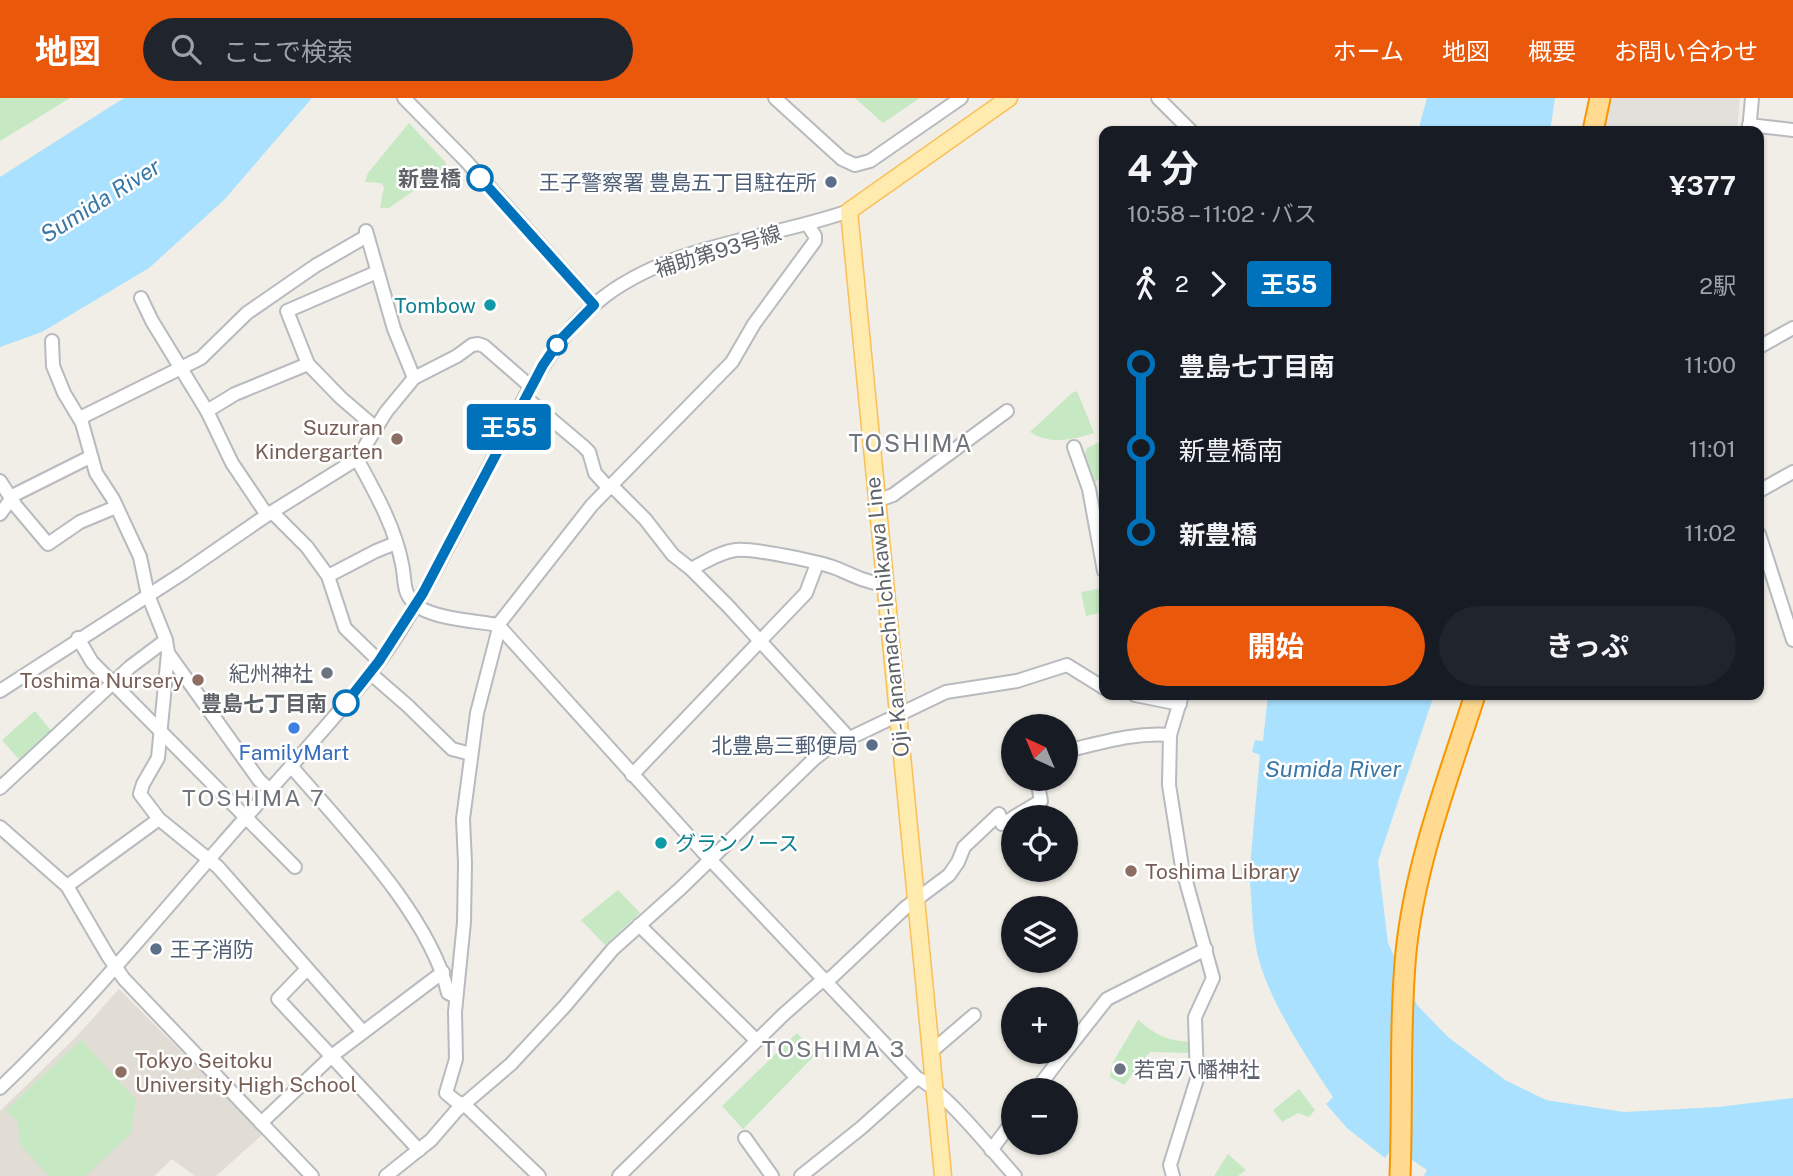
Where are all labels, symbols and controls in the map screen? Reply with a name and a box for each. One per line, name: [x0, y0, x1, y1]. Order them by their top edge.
search box: [143, 18, 633, 81]
icon: search: [167, 30, 205, 68]
text: 地図: [35, 32, 101, 70]
text: ここで検索: [223, 36, 353, 67]
text: ホーム: [1333, 37, 1404, 65]
text: 地図: [1442, 37, 1490, 65]
text: 概要: [1528, 37, 1576, 65]
text: お問い合わせ: [1614, 37, 1758, 65]
text: 4 分: [1127, 146, 1199, 191]
water label: Sumida River: [35, 152, 165, 248]
marker: 新豊橋: [467, 165, 493, 191]
place label: 新豊橋: [398, 166, 461, 191]
place label: 王子警察署 豊島五丁目駐在所: [539, 170, 817, 195]
text: ¥377: [1669, 170, 1736, 201]
marker: 王子警察署 豊島五丁目駐在所: [823, 174, 839, 190]
text: 10:58 – 11:02 · バス: [1127, 200, 1317, 227]
street label: 補助第93号線: [652, 220, 784, 282]
icon: walk: [1127, 265, 1165, 303]
icon: forward: [1199, 265, 1237, 303]
text: 2: [1175, 270, 1189, 297]
text: 王55: [1261, 270, 1317, 298]
text: 2駅: [1699, 272, 1736, 299]
place label: Tombow: [394, 293, 476, 318]
marker: Tombow: [482, 297, 498, 313]
unlabelled marker: [547, 335, 567, 355]
text: 豊島七丁目南: [1179, 351, 1335, 382]
text: 11:00: [1684, 351, 1736, 378]
line badge: 王55: [469, 404, 549, 450]
text: 王55: [481, 413, 537, 441]
place label: Suzuran Kindergarten: [255, 415, 383, 464]
district label: TOSHIMA: [848, 429, 974, 457]
marker: Suzuran Kindergarten: [389, 431, 405, 447]
text: 新豊橋南: [1179, 435, 1283, 466]
text: 11:01: [1689, 435, 1736, 462]
street label: Oji-Kanamachi-Ichikawa Line: [860, 476, 914, 758]
text: 新豊橋: [1179, 519, 1257, 550]
text: 11:02: [1684, 519, 1736, 546]
button: 開始: [1127, 606, 1425, 686]
button: きっぷ: [1439, 606, 1736, 686]
place label: 紀州神社: [229, 661, 313, 686]
marker: 紀州神社: [319, 665, 335, 681]
place label: Toshima Nursery: [20, 668, 184, 693]
marker: Toshima Nursery: [190, 672, 206, 688]
marker: 豊島七丁目南: [333, 690, 359, 716]
place label: 豊島七丁目南: [201, 691, 327, 716]
north arrow: [1001, 714, 1078, 791]
map controls: [1001, 714, 1078, 1155]
marker: FamilyMart: [286, 720, 302, 736]
place label: 北豊島三郵便局: [711, 733, 858, 758]
marker: 北豊島三郵便局: [864, 737, 880, 753]
place label: FamilyMart: [239, 740, 349, 765]
water label: Sumida River: [1265, 755, 1402, 782]
district label: TOSHIMA 7: [182, 784, 326, 811]
button: locate: [1001, 805, 1078, 882]
place label: グランノース: [675, 831, 799, 856]
marker: グランノース: [653, 835, 669, 851]
place label: Toshima Library: [1145, 859, 1300, 884]
marker: Toshima Library: [1123, 863, 1139, 879]
button: layers: [1001, 896, 1078, 973]
place label: 王子消防: [170, 937, 254, 962]
marker: 王子消防: [148, 941, 164, 957]
button: +: [1001, 987, 1078, 1064]
district label: TOSHIMA 3: [762, 1035, 906, 1062]
place label: Tokyo Seitoku University High School: [135, 1048, 357, 1097]
place label: 若宮八幡神社: [1134, 1057, 1260, 1082]
marker: 若宮八幡神社: [1112, 1061, 1128, 1077]
marker: Tokyo Seitoku University High School: [113, 1064, 129, 1080]
button: −: [1001, 1078, 1078, 1155]

